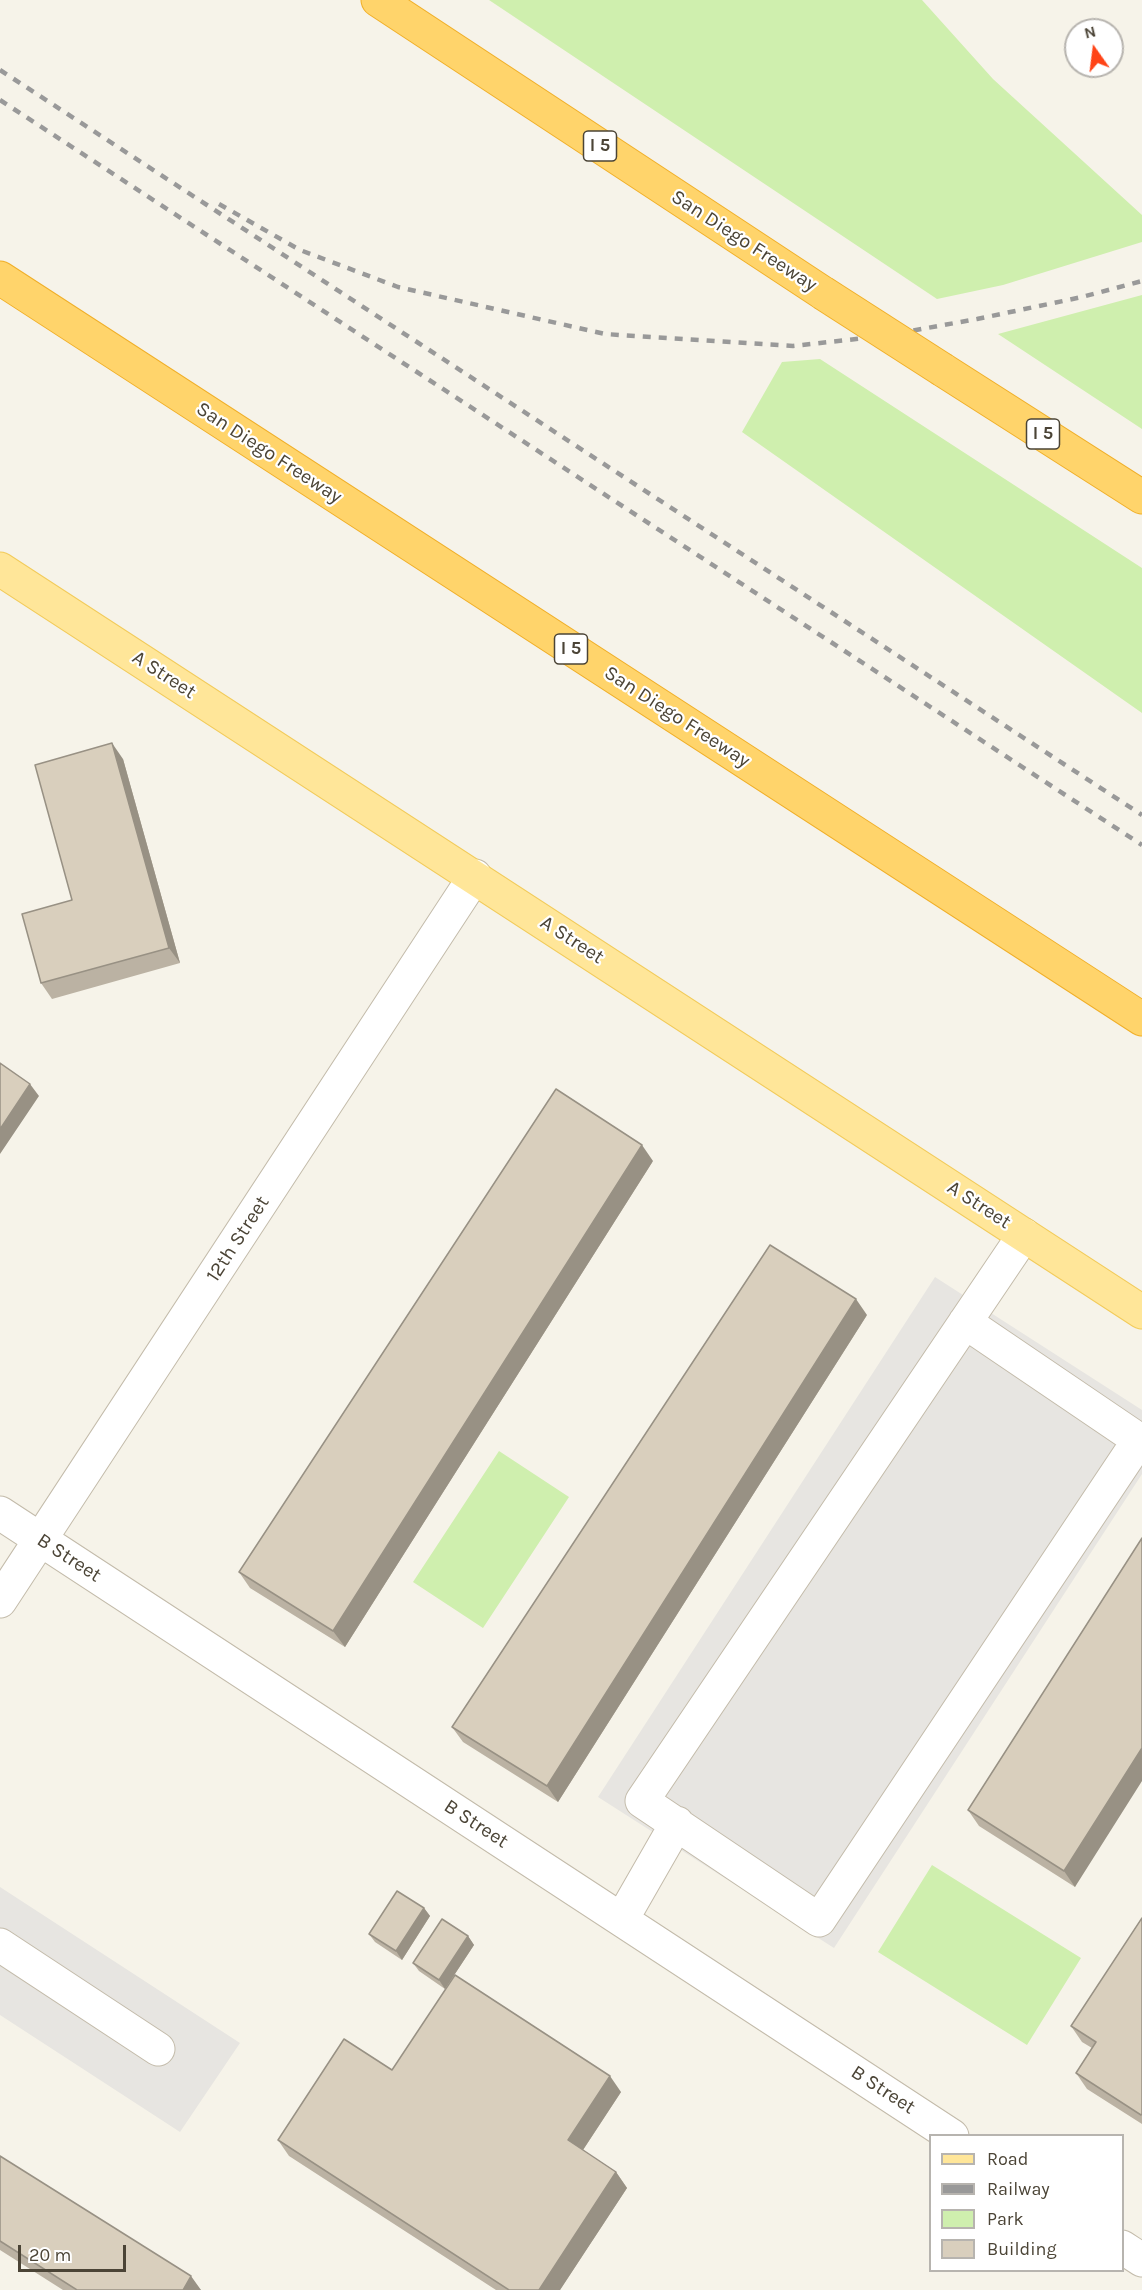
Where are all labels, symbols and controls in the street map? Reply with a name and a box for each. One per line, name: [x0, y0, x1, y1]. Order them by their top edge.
north arrow: [1064, 18, 1124, 78]
text: N: [1082, 21, 1098, 43]
road number: I 5: [584, 131, 616, 161]
street label: San Diego Freeway: [666, 185, 822, 297]
street label: San Diego Freeway: [191, 397, 347, 509]
road number: I 5: [1026, 419, 1060, 449]
road number: I 5: [554, 634, 588, 664]
street label: A Street: [128, 646, 200, 704]
street label: San Diego Freeway: [599, 661, 755, 773]
street label: A Street: [536, 911, 608, 969]
street label: A Street: [943, 1176, 1015, 1234]
street label: 12th Street: [201, 1192, 275, 1286]
street label: B Street: [32, 1528, 106, 1588]
street label: B Street: [439, 1794, 513, 1854]
street label: B Street: [846, 2060, 920, 2120]
legend: [929, 2134, 1124, 2272]
text: Road: [987, 2148, 1028, 2170]
text: Railway: [987, 2178, 1050, 2200]
text: Park: [987, 2208, 1024, 2230]
scale bar: [21, 2233, 129, 2271]
text: Building: [987, 2238, 1057, 2260]
text: 20 m: [29, 2244, 71, 2266]

